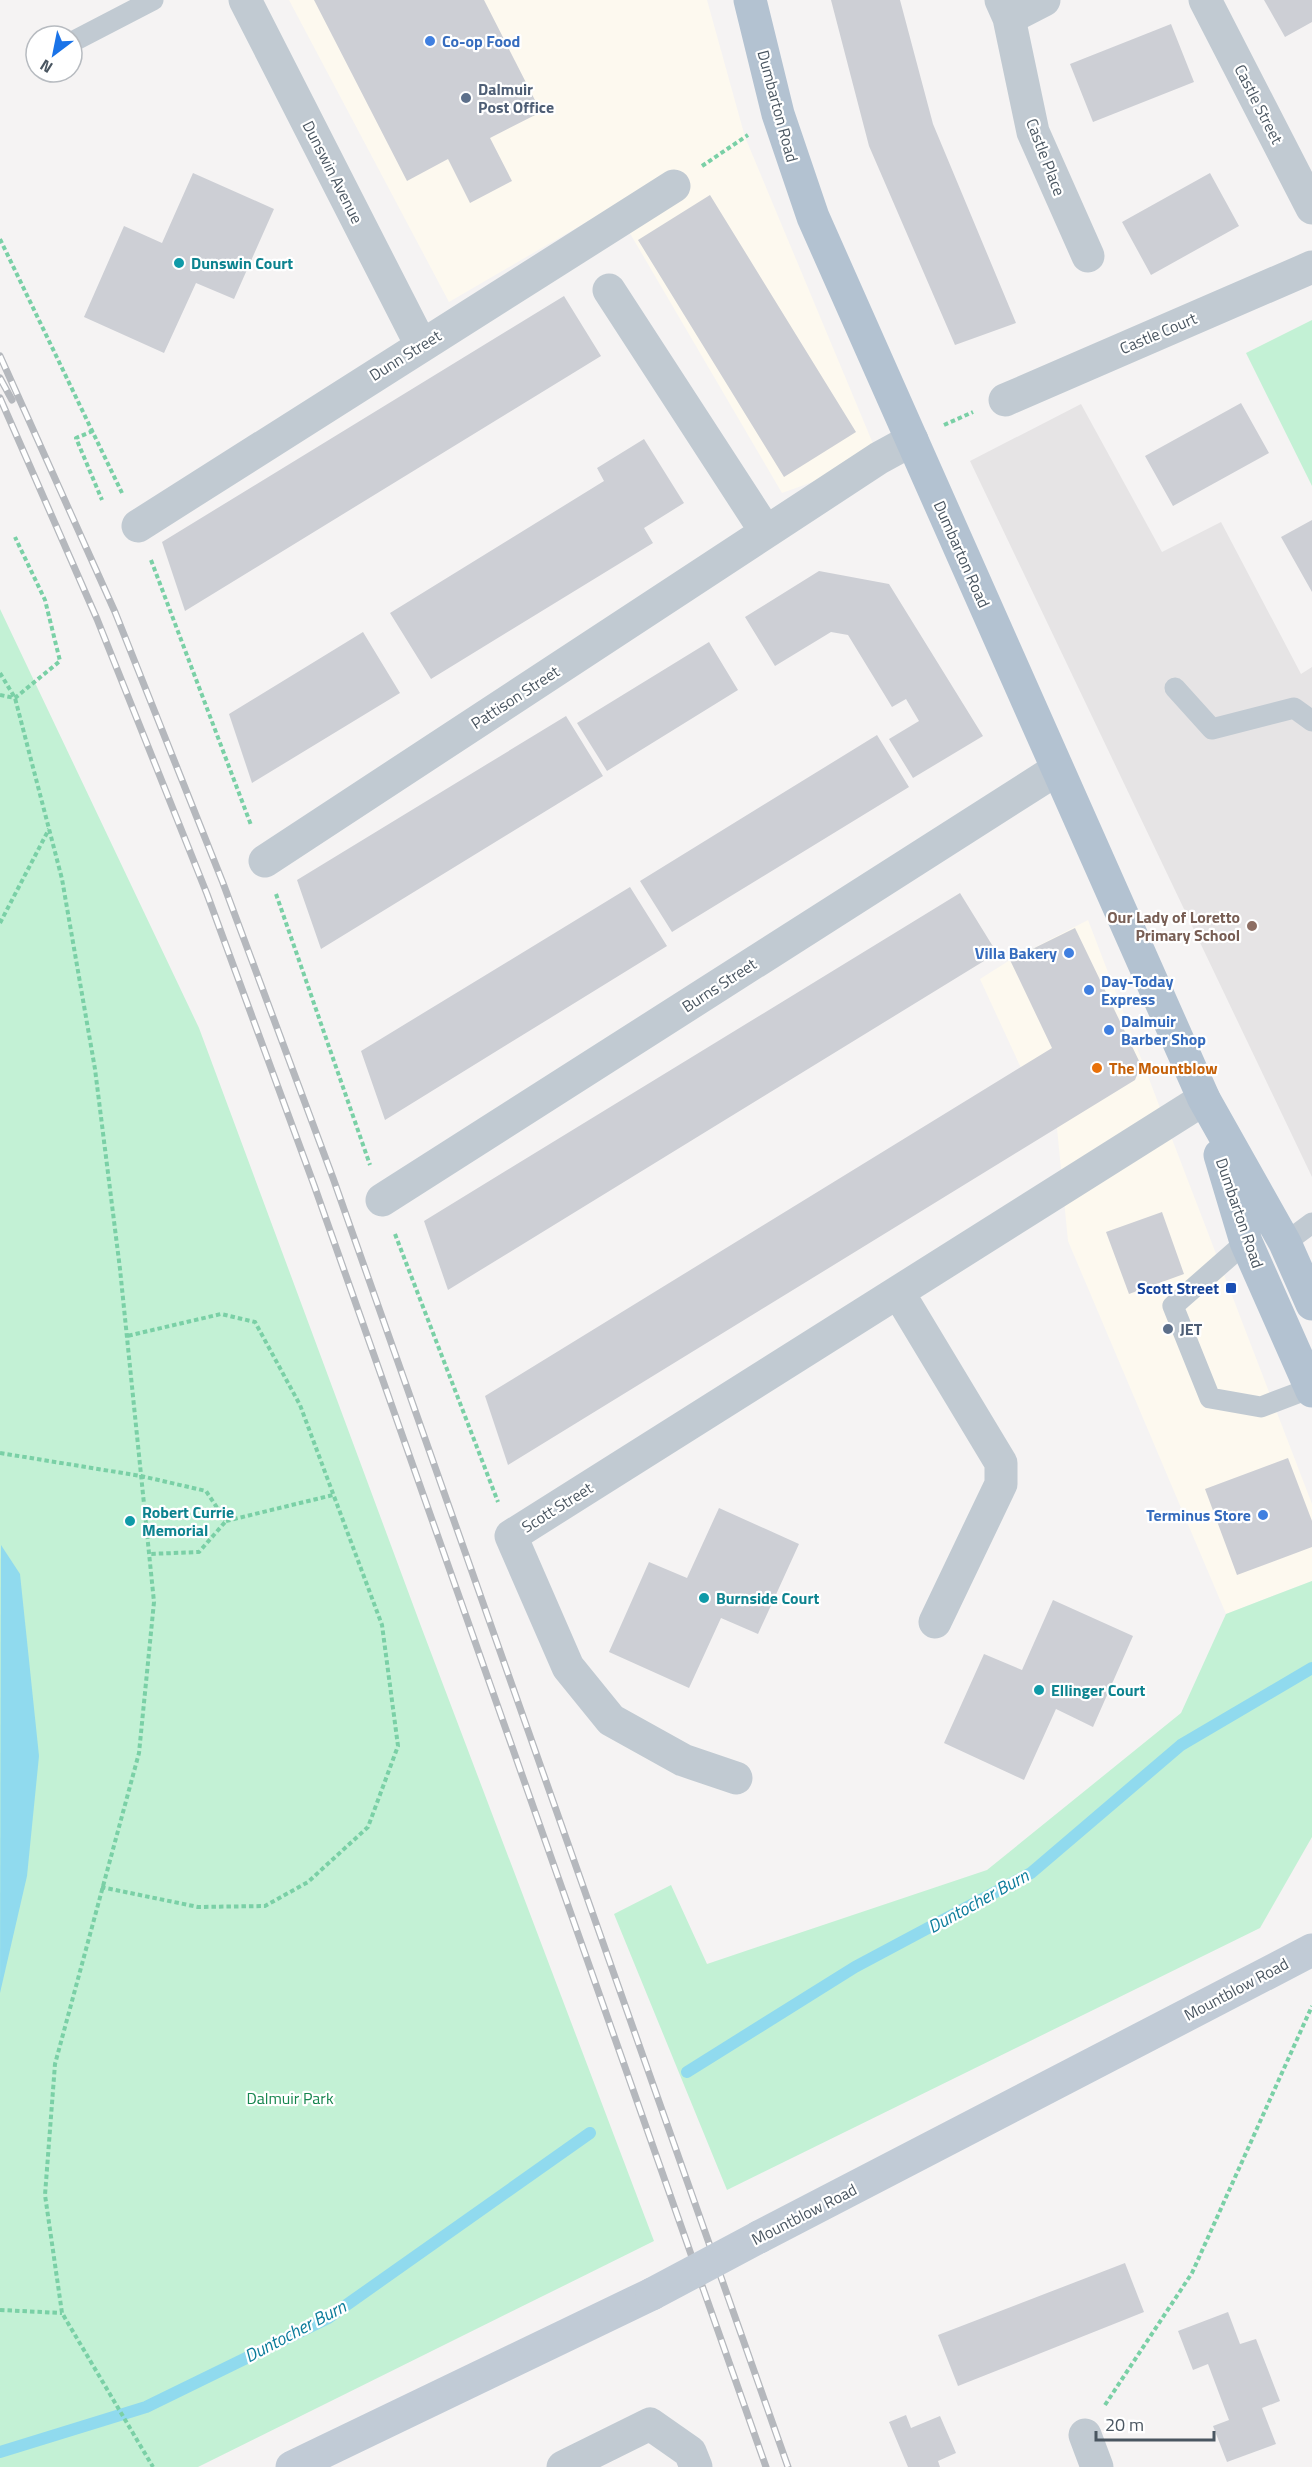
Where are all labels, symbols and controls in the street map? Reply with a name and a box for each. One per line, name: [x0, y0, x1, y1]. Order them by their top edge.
north arrow: [24, 24, 84, 84]
place label: Co-op Food: [442, 29, 520, 53]
marker: Co-op Food: [423, 34, 437, 48]
street label: Dumbarton Road: [752, 47, 804, 165]
text: N: [35, 54, 57, 80]
street label: Castle Street: [1229, 60, 1289, 148]
place label: Dalmuir Post Office: [478, 77, 554, 119]
marker: Dalmuir Post Office: [459, 91, 473, 105]
street label: Castle Place: [1020, 115, 1072, 199]
street label: Dunswin Avenue: [297, 116, 369, 228]
place label: Dunswin Court: [191, 251, 293, 275]
marker: Dunswin Court: [172, 256, 186, 270]
street label: Castle Court: [1116, 306, 1201, 360]
street label: Dunn Street: [364, 323, 446, 387]
street label: Dumbarton Road: [928, 497, 996, 611]
street label: Pattison Street: [466, 659, 564, 735]
place label: Our Lady of Loretto Primary School: [1107, 905, 1240, 947]
marker: Our Lady of Loretto Primary School: [1245, 919, 1259, 933]
place label: Villa Bakery: [975, 941, 1057, 965]
marker: Villa Bakery: [1062, 946, 1076, 960]
street label: Burns Street: [677, 952, 761, 1018]
place label: Day-Today Express: [1101, 969, 1173, 1011]
marker: Day-Today Express: [1082, 983, 1096, 997]
place label: Dalmuir Barber Shop: [1121, 1009, 1206, 1051]
marker: Dalmuir Barber Shop: [1102, 1023, 1116, 1037]
place label: The Mountblow: [1109, 1056, 1218, 1080]
marker: The Mountblow: [1090, 1061, 1104, 1075]
street label: Dumbarton Road: [1210, 1155, 1270, 1271]
place label: Scott Street: [1137, 1276, 1219, 1300]
marker: Scott Street: [1224, 1281, 1238, 1295]
place label: JET: [1180, 1317, 1203, 1341]
marker: JET: [1161, 1322, 1175, 1336]
street label: Scott Street: [517, 1475, 598, 1538]
place label: Robert Currie Memorial: [142, 1500, 234, 1542]
place label: Terminus Store: [1146, 1503, 1251, 1527]
marker: Terminus Store: [1256, 1508, 1270, 1522]
marker: Robert Currie Memorial: [123, 1514, 137, 1528]
place label: Burnside Court: [716, 1586, 819, 1610]
marker: Burnside Court: [697, 1591, 711, 1605]
place label: Ellinger Court: [1051, 1678, 1146, 1702]
marker: Ellinger Court: [1032, 1683, 1046, 1697]
water label: Duntocher Burn: [923, 1862, 1034, 1940]
street label: Mountblow Road: [1179, 1951, 1293, 2027]
park label: Dalmuir Park: [246, 2086, 334, 2110]
street label: Mountblow Road: [747, 2177, 861, 2251]
water label: Duntocher Burn: [239, 2292, 352, 2369]
scale bar: [1096, 2404, 1214, 2442]
text: 20 m: [1105, 2411, 1144, 2438]

